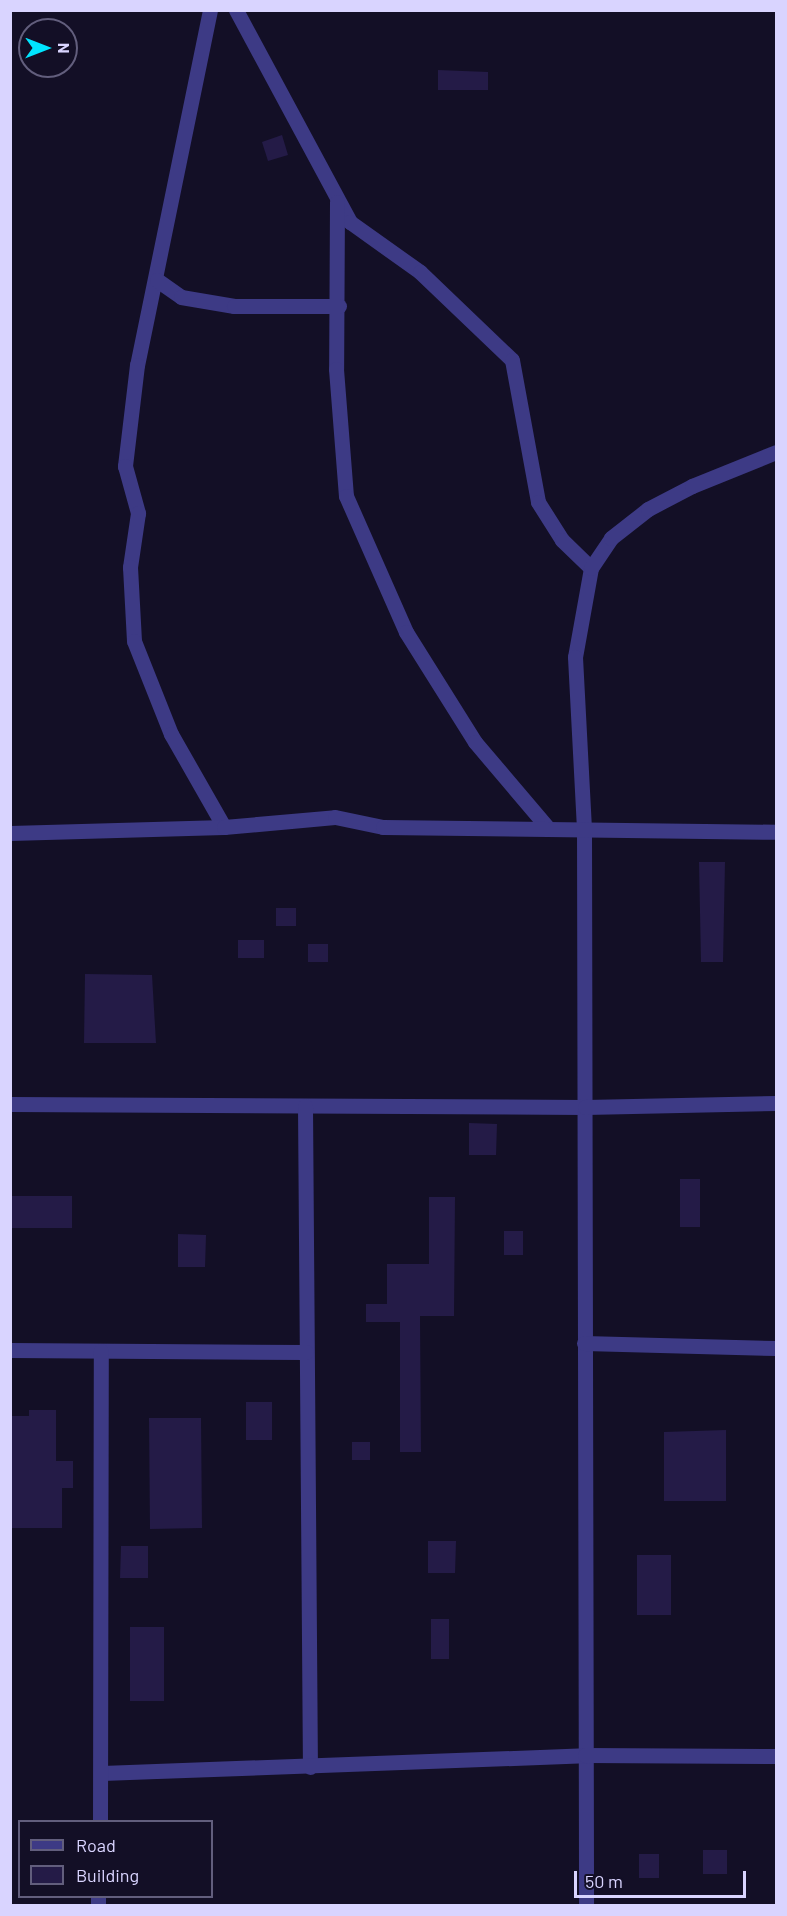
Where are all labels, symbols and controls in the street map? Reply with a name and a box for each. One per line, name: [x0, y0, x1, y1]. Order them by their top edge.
north arrow: [18, 18, 78, 78]
text: N: [55, 43, 74, 53]
legend: [18, 1820, 213, 1898]
text: Road: [76, 1834, 116, 1856]
scale bar: [577, 1859, 750, 1897]
text: Building: [76, 1864, 139, 1886]
text: 50 m: [585, 1870, 623, 1892]

